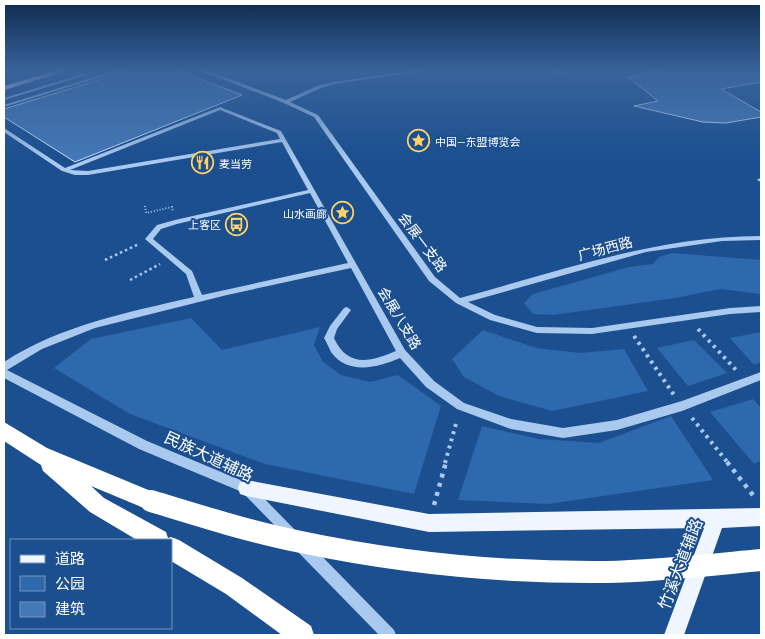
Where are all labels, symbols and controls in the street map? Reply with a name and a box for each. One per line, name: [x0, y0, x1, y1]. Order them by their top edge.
place icon: 中国—东盟博览会: [407, 129, 431, 153]
place label: 中国—东盟博览会: [435, 134, 521, 149]
restaurant icon: 麦当劳: [191, 151, 215, 175]
place label: 麦当劳: [219, 156, 252, 171]
place icon: 山水画廊: [331, 201, 355, 225]
place label: 山水画廊: [283, 206, 327, 221]
street label: 会展一支路: [394, 208, 452, 276]
bus stop icon: 上客区: [225, 212, 249, 236]
place label: 上客区: [188, 217, 221, 232]
street label: 广场西路: [575, 232, 635, 264]
street label: 会展八支路: [374, 283, 426, 353]
street label: 民族大道辅路: [161, 426, 257, 486]
street label: 竹溪大道辅路: [653, 515, 707, 613]
legend: [10, 539, 172, 629]
text: 道路: [55, 548, 85, 569]
text: 公园: [55, 573, 85, 594]
text: 建筑: [55, 598, 85, 619]

